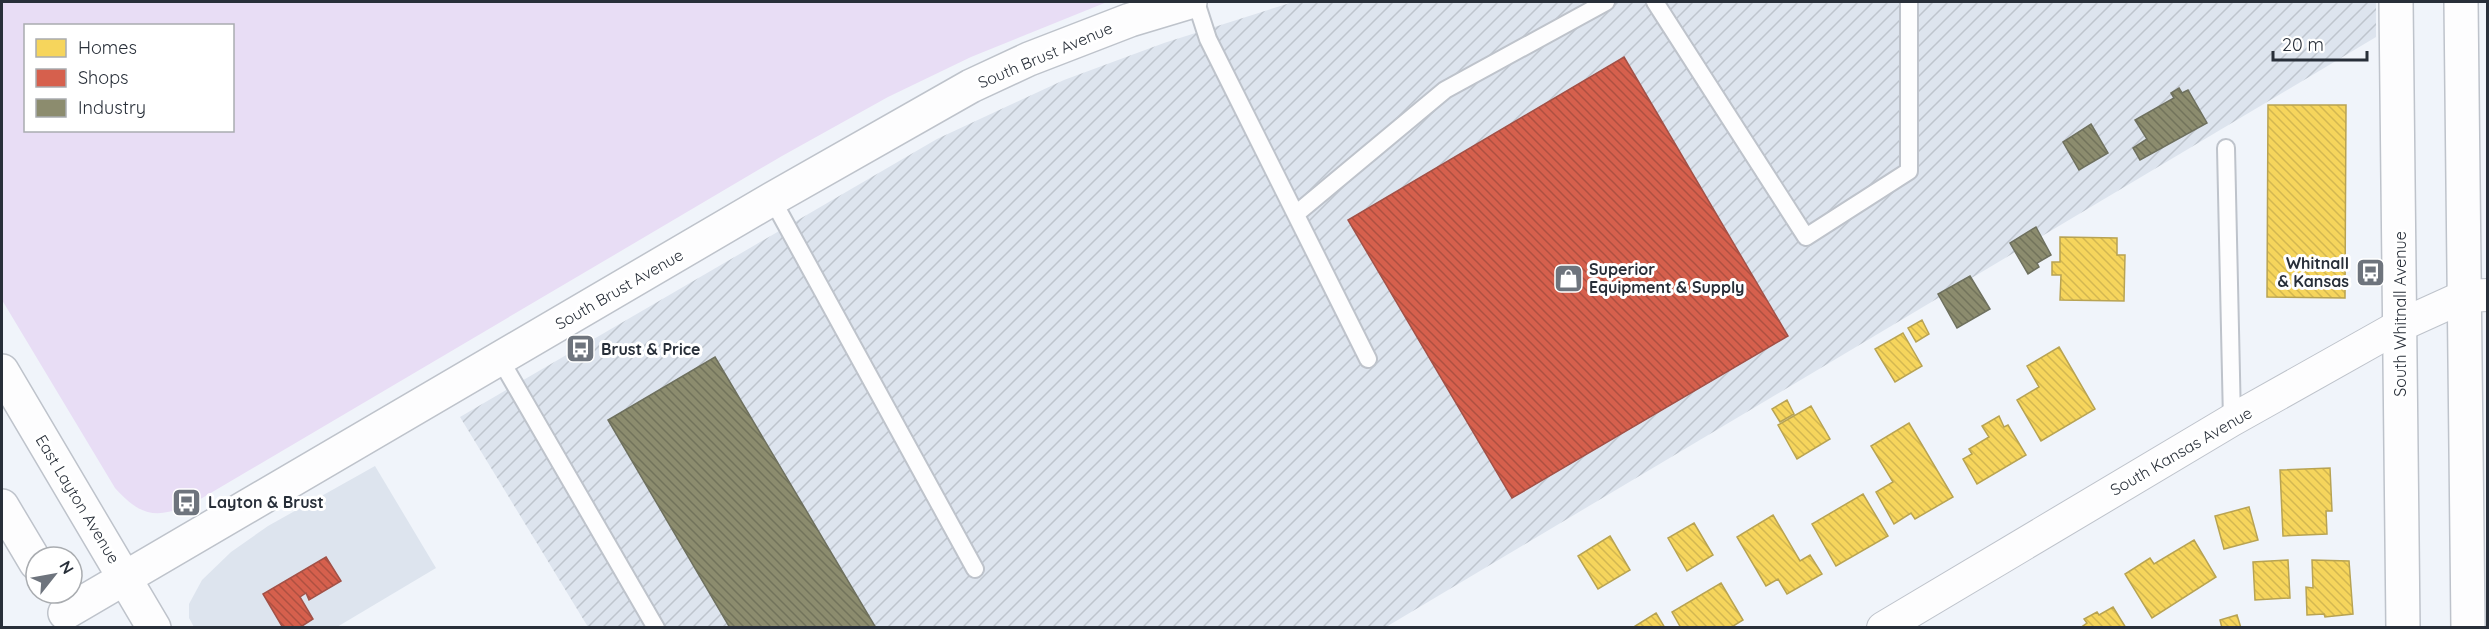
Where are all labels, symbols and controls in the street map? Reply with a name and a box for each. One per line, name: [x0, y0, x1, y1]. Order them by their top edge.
street label: South Brust Avenue: [975, 18, 1115, 92]
legend: [24, 24, 234, 132]
scale bar: [2273, 24, 2368, 62]
text: 20 m: [2282, 33, 2324, 56]
text: Homes: [78, 36, 137, 59]
text: Shops: [78, 66, 129, 89]
text: Industry: [78, 96, 146, 119]
street label: South Whitnall Avenue: [2390, 231, 2410, 397]
street label: South Brust Avenue: [551, 244, 687, 334]
place label: Whitnall & Kansas: [2278, 253, 2349, 291]
bus stop icon: Whitnall & Kansas: [2354, 256, 2386, 288]
place label: Superior Equipment & Supply: [1589, 259, 1744, 297]
shop icon: Superior Equipment & Supply: [1552, 262, 1584, 294]
bus stop icon: Brust & Price: [564, 333, 596, 365]
place label: Brust & Price: [601, 339, 701, 359]
street label: South Kansas Avenue: [2107, 402, 2255, 500]
street label: East Layton Avenue: [32, 431, 124, 567]
bus stop icon: Layton & Brust: [171, 486, 203, 518]
place label: Layton & Brust: [208, 492, 324, 512]
north arrow: [24, 545, 84, 605]
text: N: [55, 557, 78, 577]

